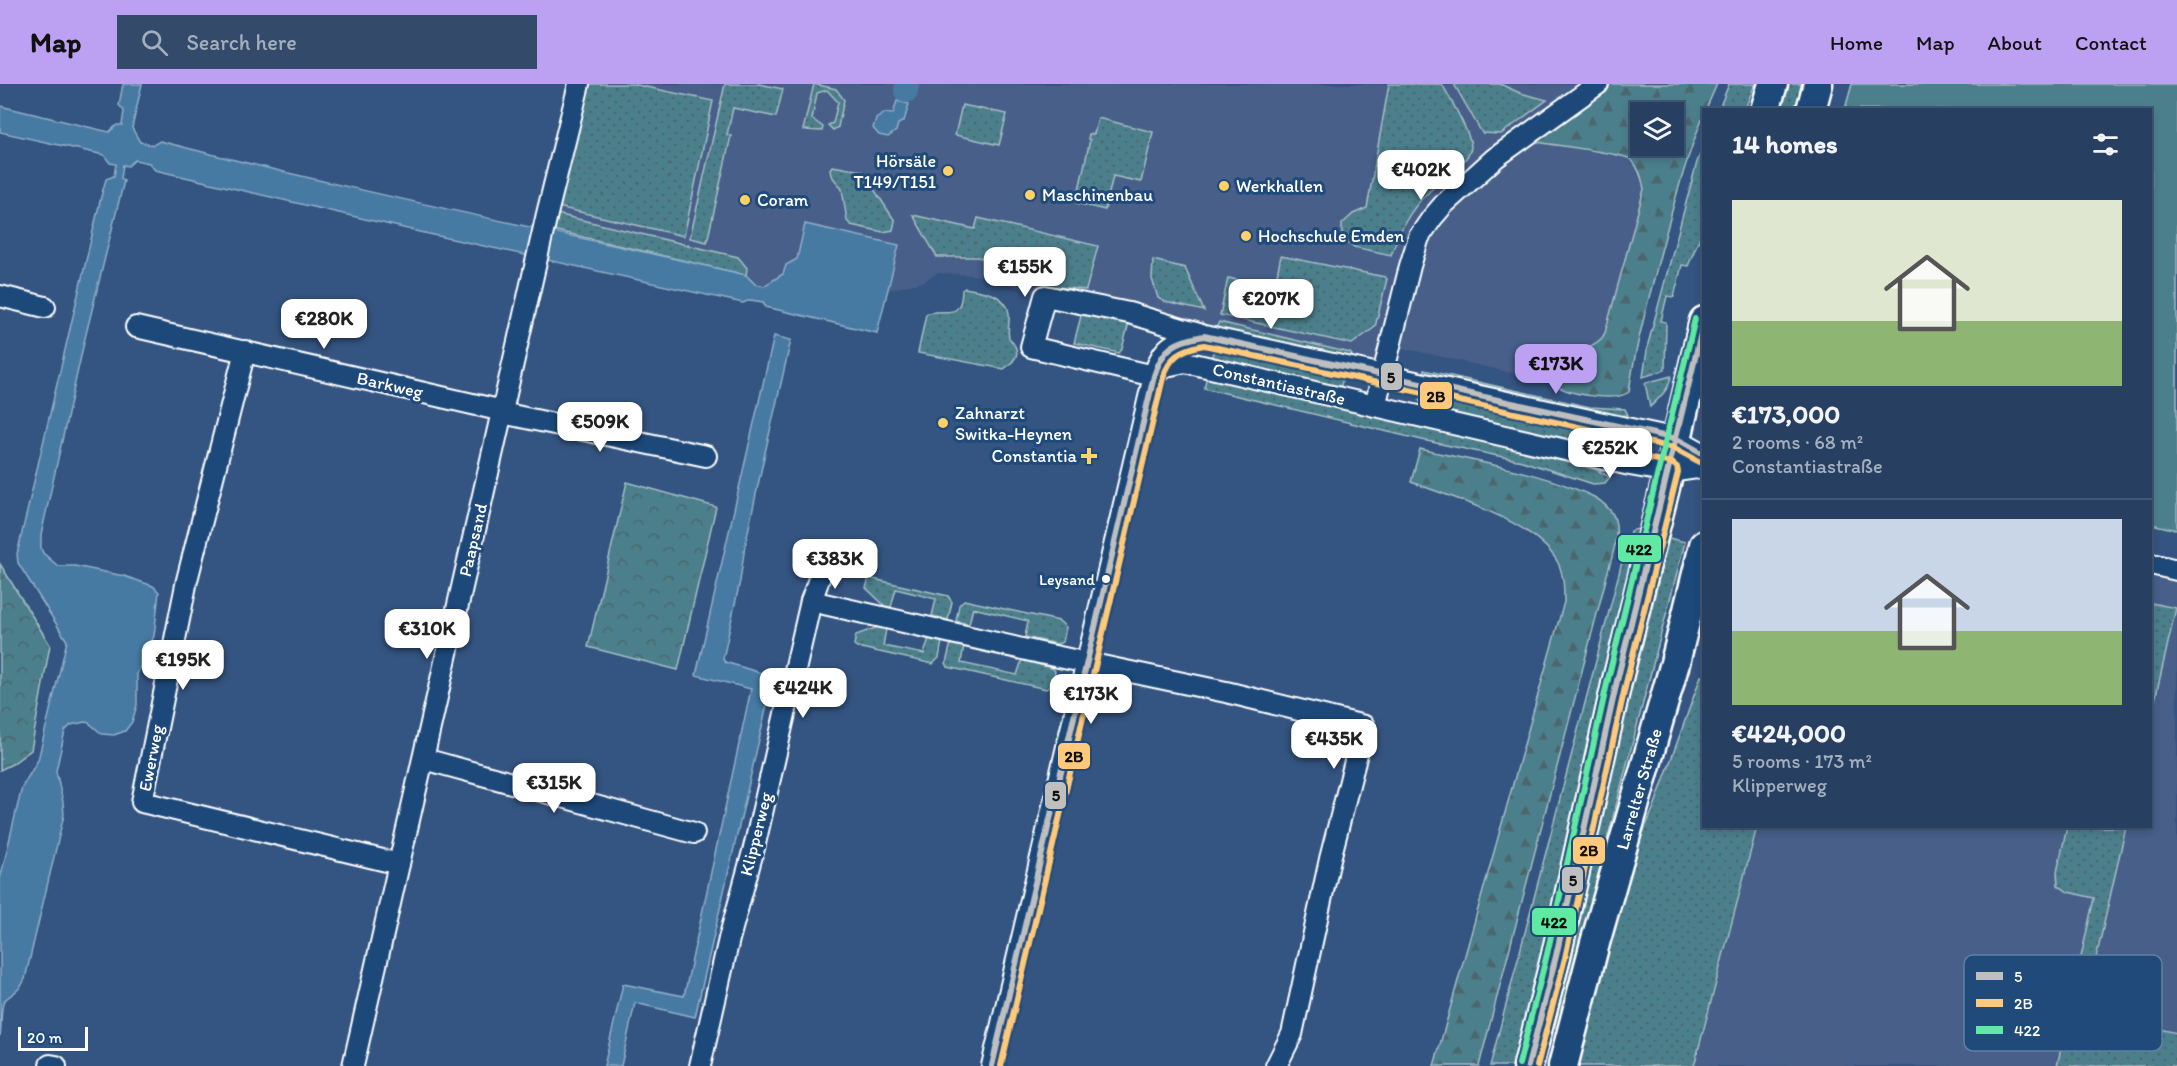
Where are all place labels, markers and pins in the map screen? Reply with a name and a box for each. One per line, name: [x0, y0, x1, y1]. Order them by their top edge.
place label: Hörsäle T149/T151: [853, 150, 936, 193]
pin: €402K: [1379, 150, 1463, 201]
marker: Hörsäle T149/T151: [941, 164, 955, 178]
place label: Werkhallen: [1236, 175, 1323, 197]
marker: Werkhallen: [1217, 179, 1231, 193]
place label: Maschinenbau: [1042, 184, 1153, 206]
marker: Maschinenbau: [1023, 188, 1037, 202]
place label: Coram: [757, 189, 809, 211]
marker: Coram: [738, 193, 752, 207]
place label: Hochschule Emden: [1258, 225, 1404, 247]
marker: Hochschule Emden: [1239, 229, 1253, 243]
pin: €155K: [983, 247, 1067, 298]
pin: €207K: [1229, 279, 1313, 330]
pin: €280K: [282, 299, 366, 350]
pin: €173K: [1514, 344, 1598, 395]
pin: €509K: [558, 402, 642, 453]
place label: Zahnarzt Switka-Heynen: [955, 402, 1072, 445]
marker: Zahnarzt Switka-Heynen: [936, 416, 950, 430]
pin: €252K: [1568, 428, 1652, 479]
place label: Constantia: [992, 445, 1078, 467]
marker: Constantia: [1082, 449, 1096, 463]
pin: €383K: [793, 539, 877, 590]
place label: Leysand: [1039, 570, 1095, 589]
marker: Leysand: [1100, 573, 1112, 585]
pin: €310K: [385, 609, 469, 660]
pin: €195K: [141, 640, 225, 691]
pin: €424K: [761, 668, 845, 719]
pin: €173K: [1049, 674, 1133, 725]
pin: €435K: [1292, 719, 1376, 770]
pin: €315K: [512, 763, 596, 814]

